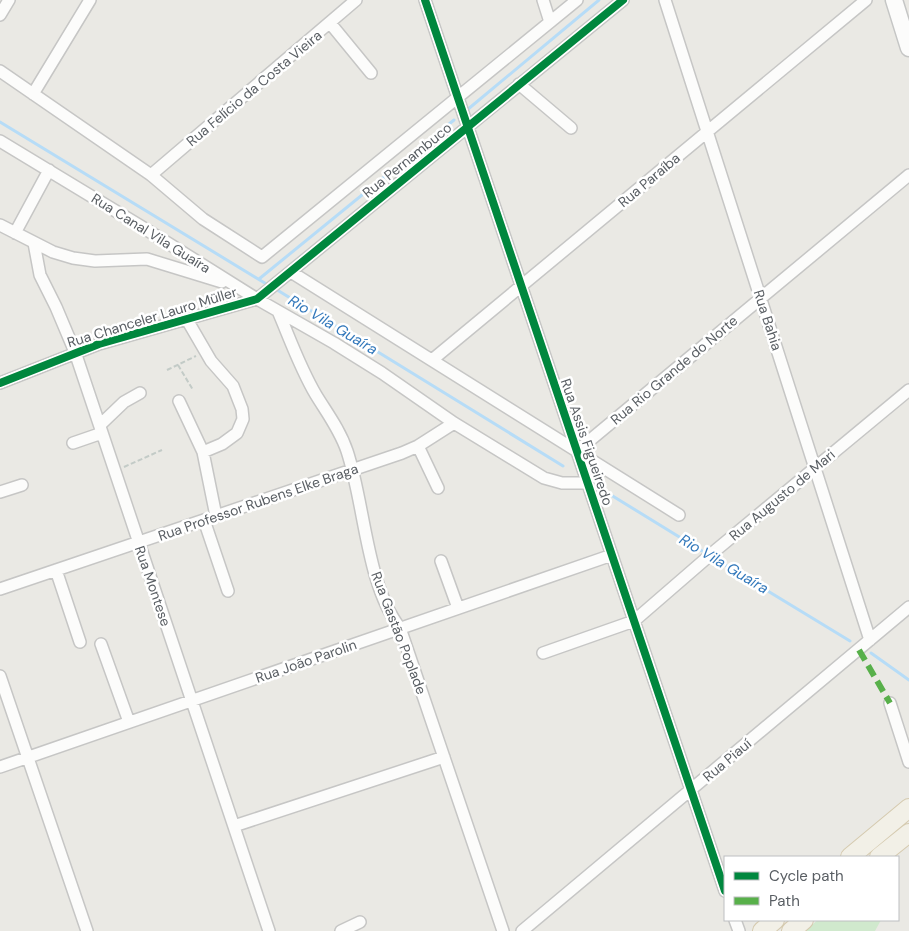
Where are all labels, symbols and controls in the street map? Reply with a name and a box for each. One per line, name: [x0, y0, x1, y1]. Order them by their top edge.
street label: Rua Felício da Costa Vieira: [183, 26, 325, 150]
street label: Rua Pernambuco: [359, 118, 455, 202]
street label: Rua Paraíba: [614, 149, 684, 211]
street label: Rua Canal Vila Guaíra: [88, 189, 214, 277]
street label: Rua Chanceler Lauro Müller: [65, 283, 239, 351]
street label: Rua Bahia: [750, 287, 786, 353]
water label: Rio Vila Guaíra: [285, 290, 381, 360]
street label: Rua Rio Grande do Norte: [607, 311, 741, 428]
street label: Rua Assis Figueiredo: [557, 376, 617, 508]
street label: Rua Augusto de Mari: [725, 445, 839, 545]
street label: Rua Professor Rubens Elke Braga: [156, 459, 360, 545]
water label: Rio Vila Guaíra: [676, 529, 772, 599]
street label: Rua Montese: [131, 543, 175, 629]
street label: Rua Gastão Poplade: [367, 569, 431, 697]
street label: Rua João Parolin: [253, 635, 359, 687]
street label: Rua Piauí: [699, 734, 756, 786]
legend: [724, 856, 899, 921]
text: Cycle path: [769, 866, 844, 886]
text: Path: [769, 891, 800, 911]

